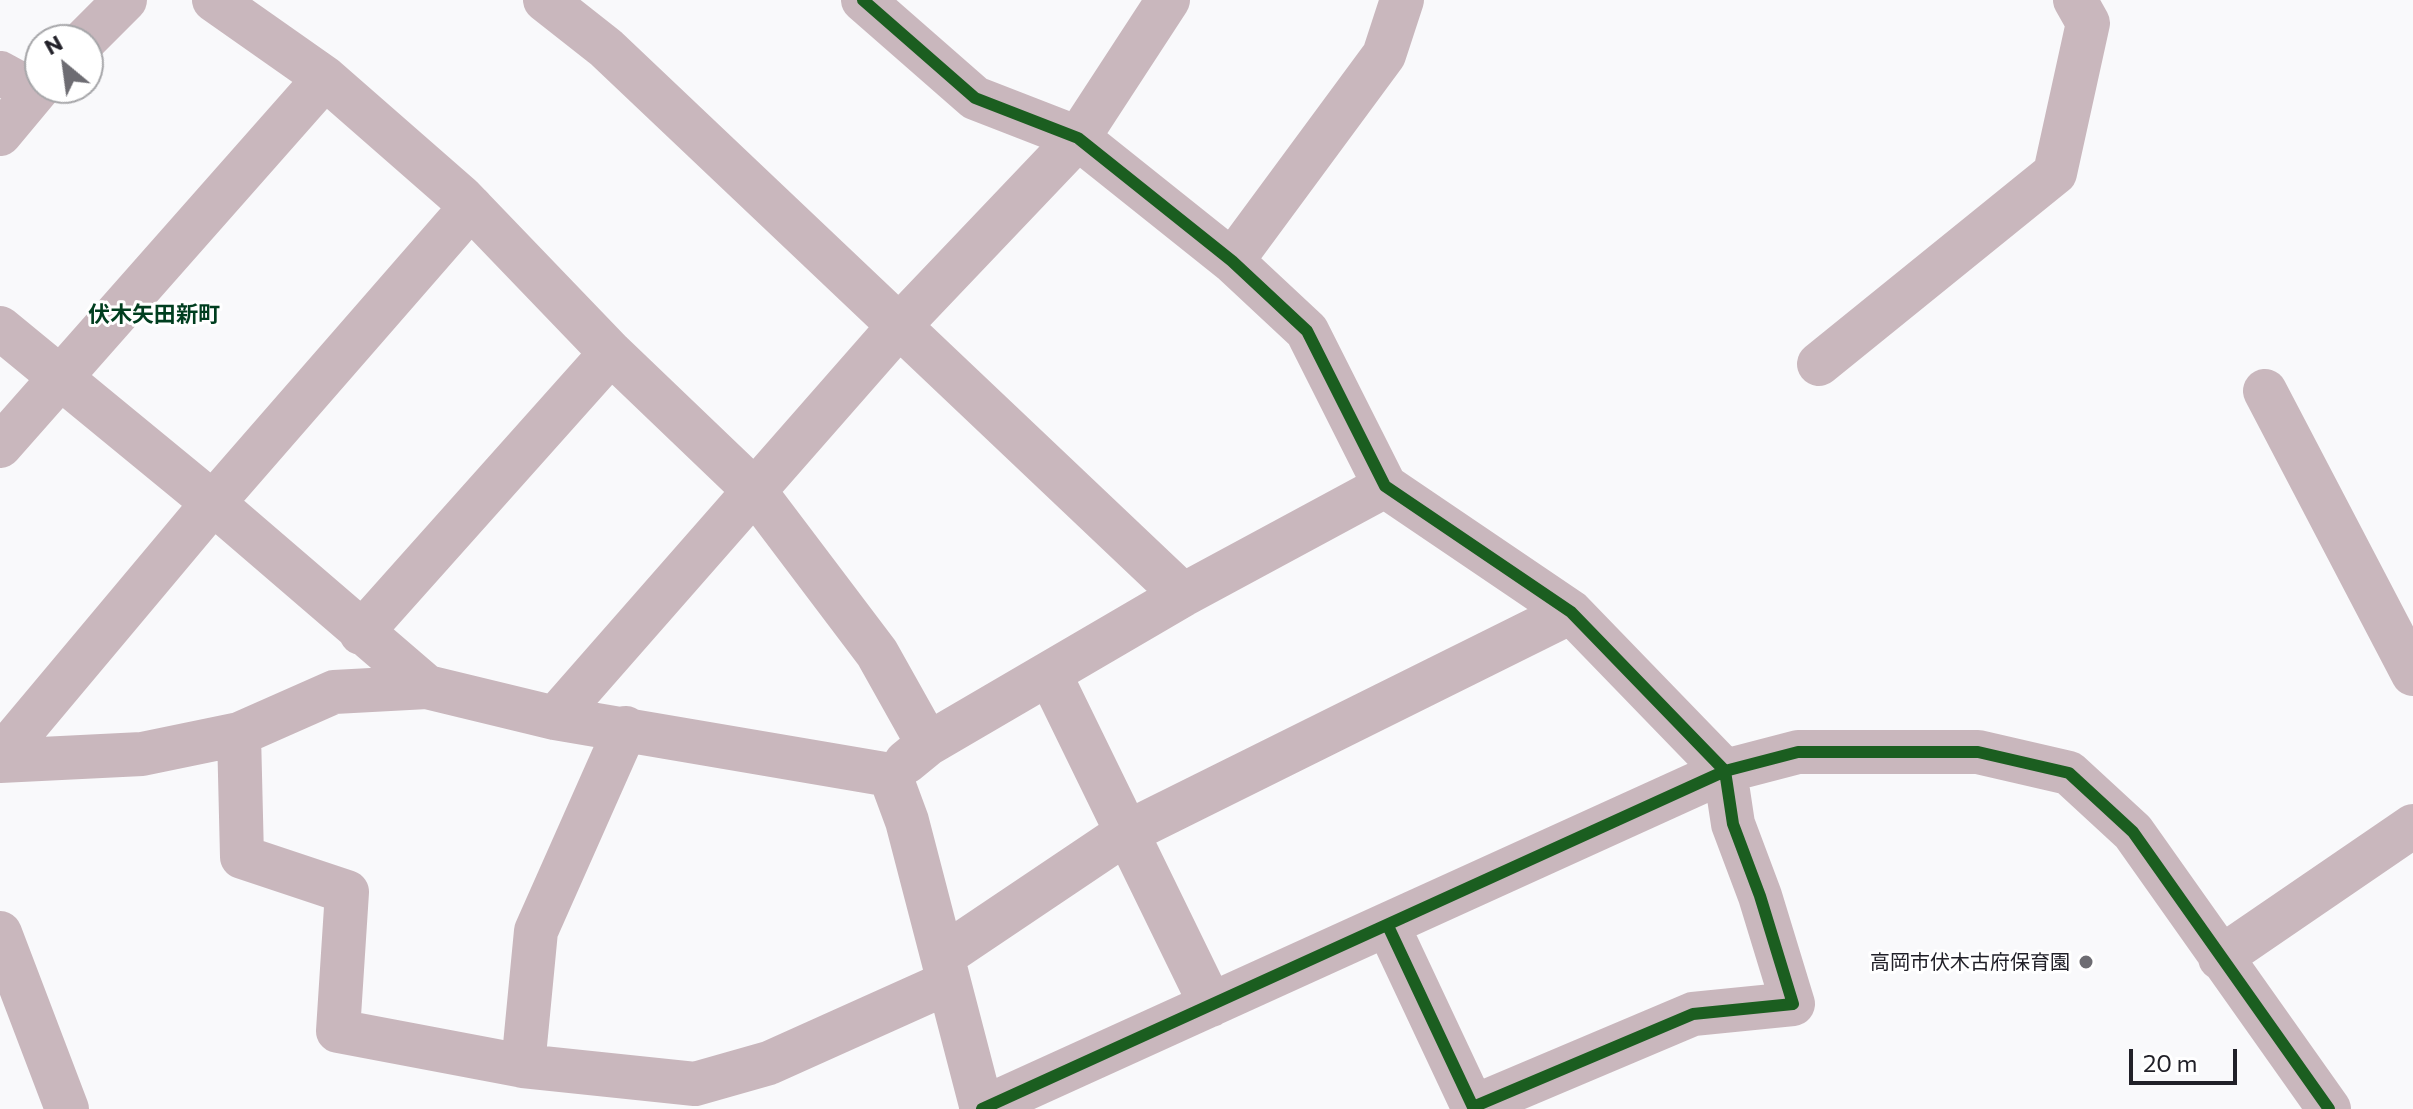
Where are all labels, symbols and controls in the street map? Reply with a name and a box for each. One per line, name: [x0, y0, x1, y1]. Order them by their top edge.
north arrow: [24, 24, 104, 104]
text: N: [39, 29, 67, 60]
district label: 伏木矢田新町: [88, 302, 220, 328]
place label: 高岡市伏木古府保育園: [1870, 950, 2070, 974]
marker: 高岡市伏木古府保育園: [2077, 953, 2095, 971]
scale bar: [2133, 1033, 2241, 1083]
text: 20 m: [2143, 1048, 2197, 1077]

